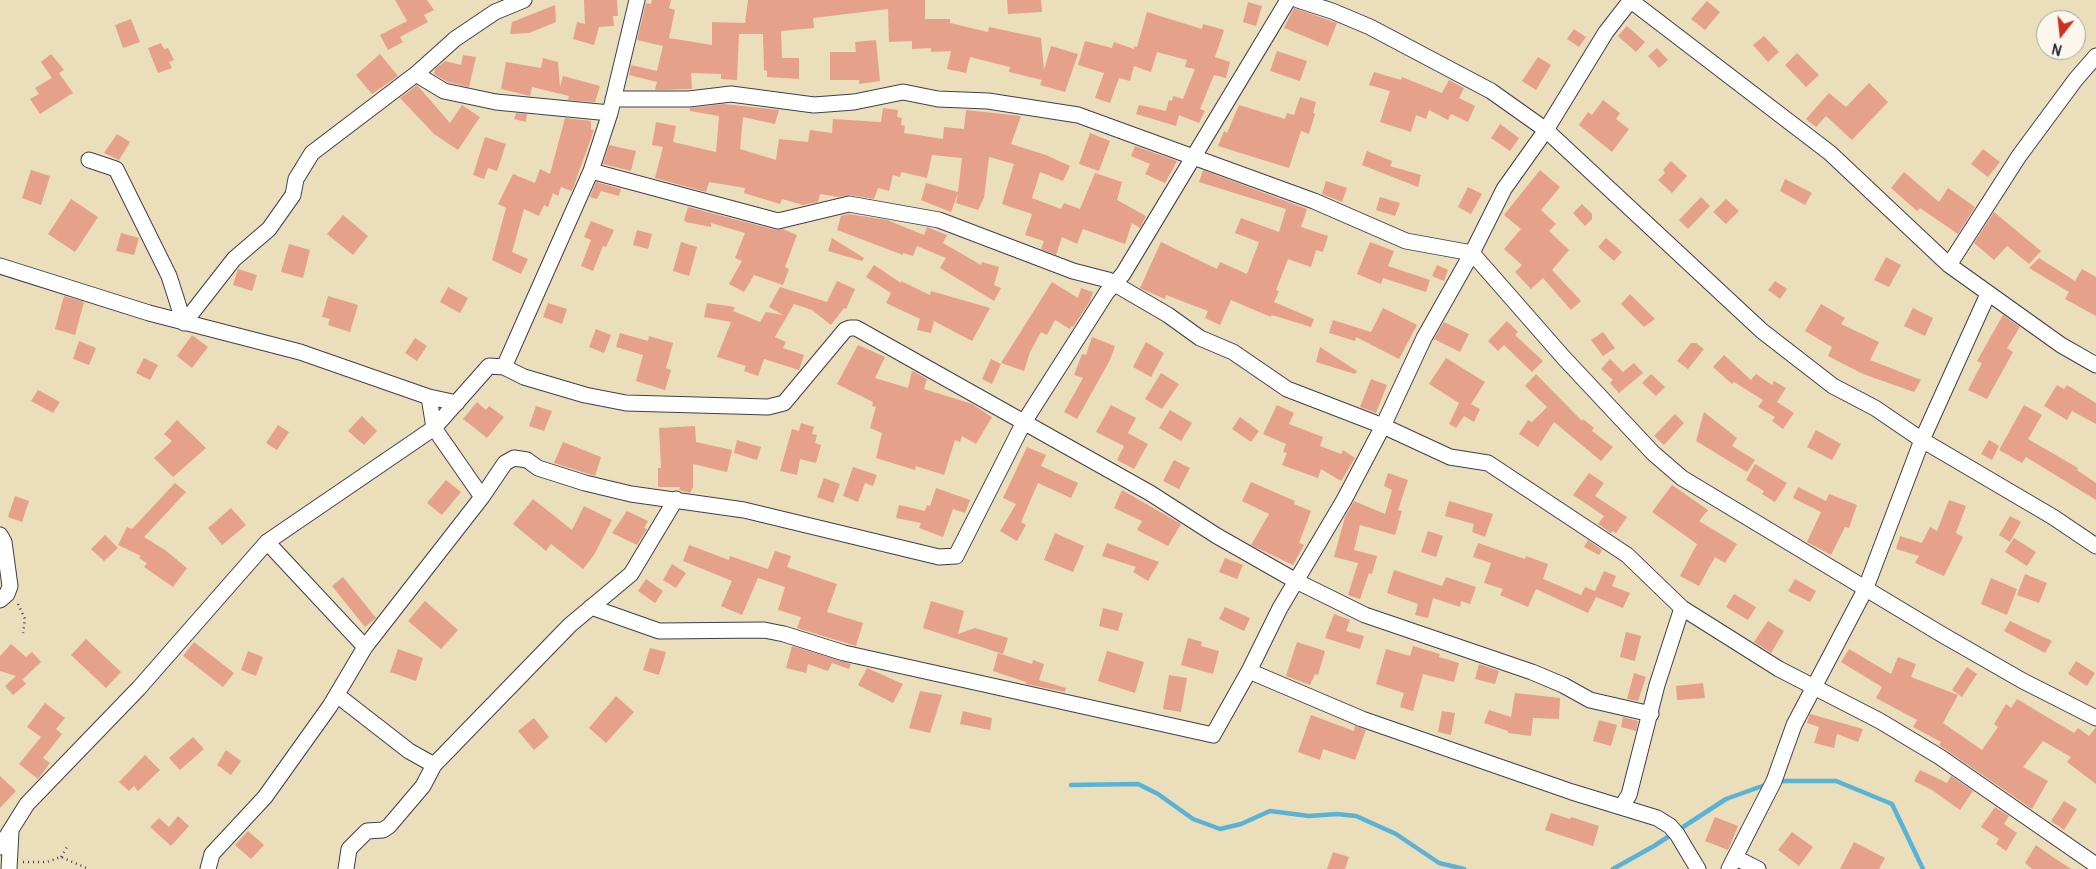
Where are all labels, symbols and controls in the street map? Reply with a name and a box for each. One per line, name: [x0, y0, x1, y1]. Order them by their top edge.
north arrow: [2036, 10, 2086, 60]
text: N: [2050, 39, 2064, 58]

